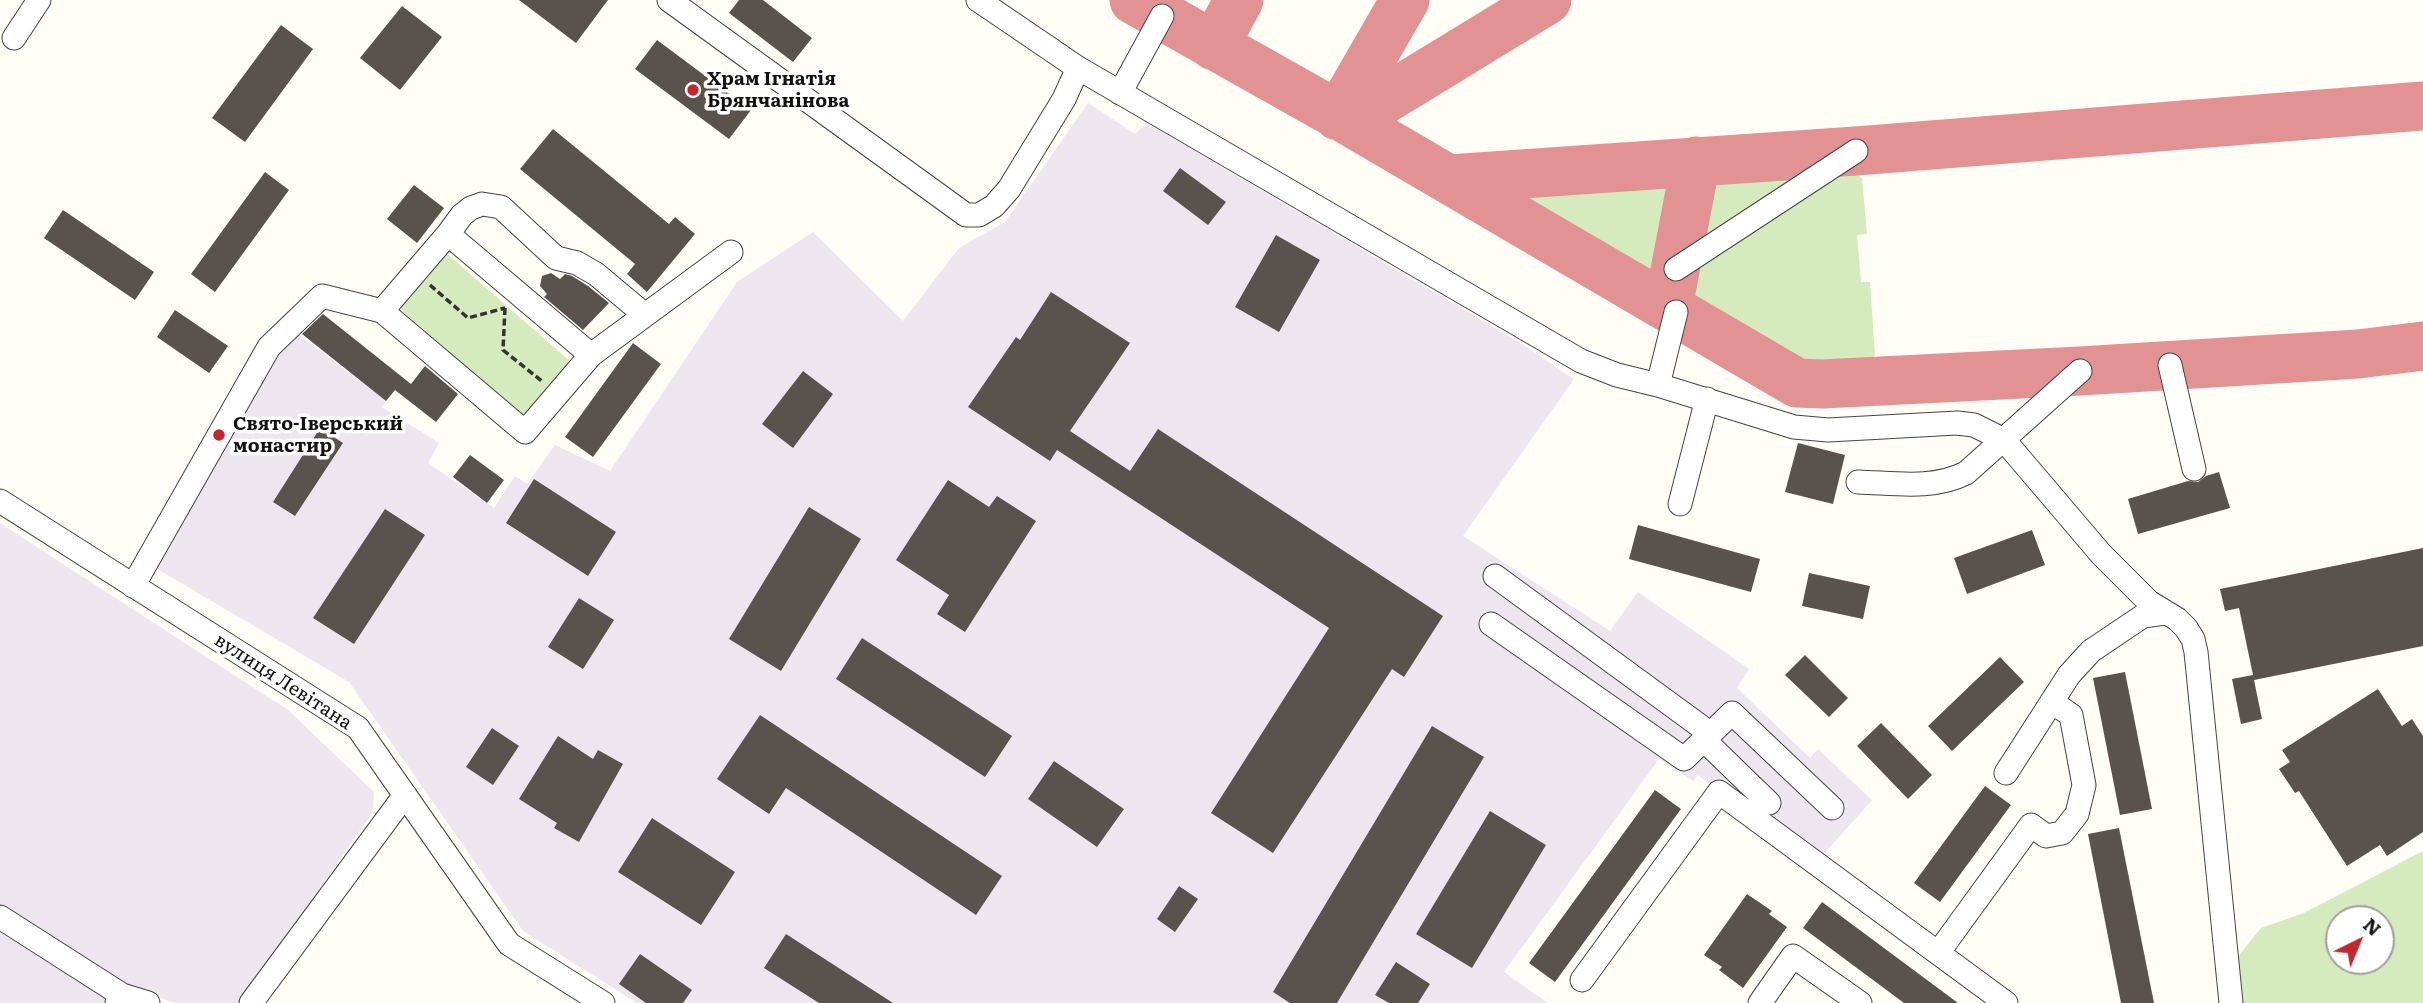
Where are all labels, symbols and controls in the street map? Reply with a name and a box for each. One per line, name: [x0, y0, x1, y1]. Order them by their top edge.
place label: Храм Ігнатія Брянчанінова: [707, 68, 849, 112]
marker: Храм Ігнатія Брянчанінова: [685, 82, 701, 98]
place label: Свято-Іверський монастир: [233, 413, 403, 457]
marker: Свято-Іверський монастир: [211, 427, 227, 443]
street label: вулиця Левітана: [210, 629, 356, 735]
north arrow: [2325, 905, 2395, 975]
text: N: [2358, 910, 2388, 942]

